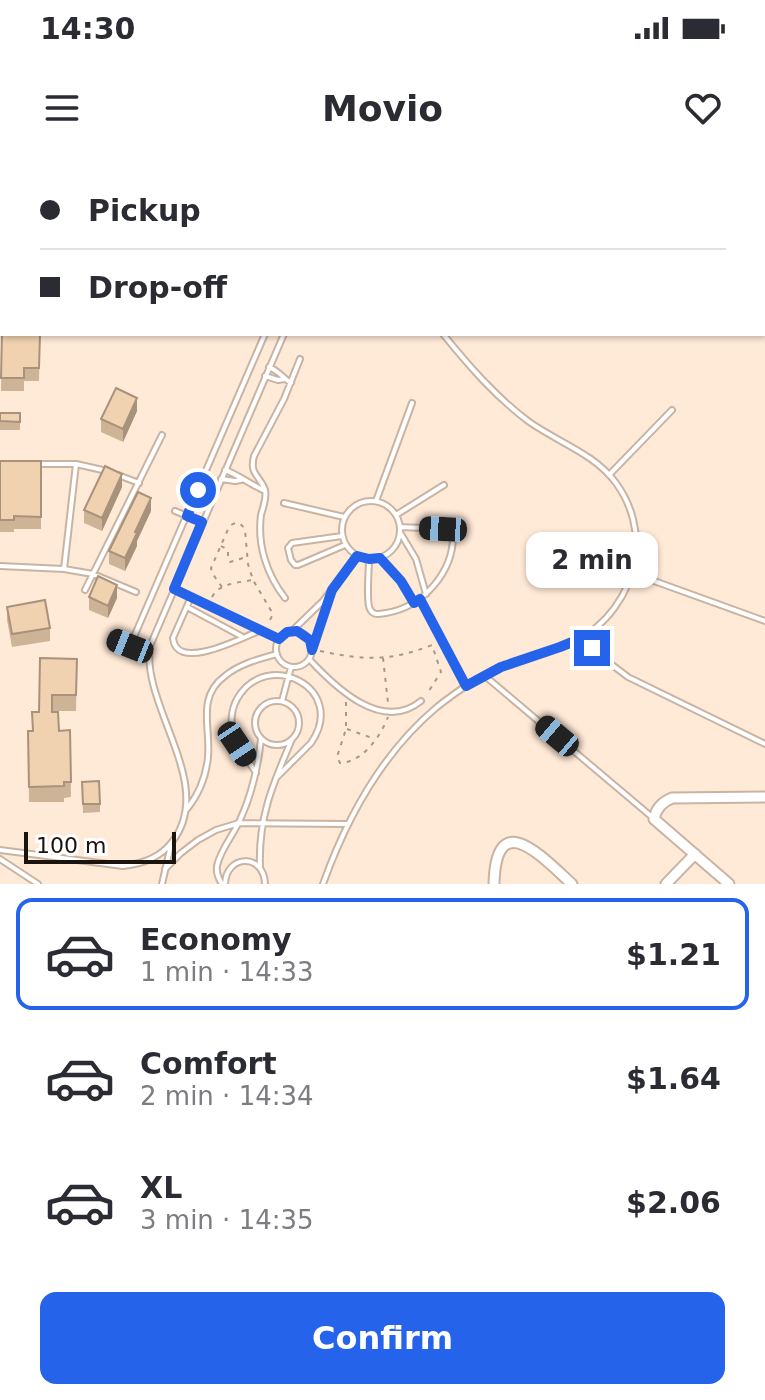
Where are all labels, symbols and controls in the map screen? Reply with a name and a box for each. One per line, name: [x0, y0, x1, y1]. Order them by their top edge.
text: 14:30: [40, 11, 136, 46]
icon: menu: [40, 86, 84, 130]
icon: heart: [681, 86, 725, 130]
text: Movio: [322, 88, 443, 129]
text: Pickup: [88, 193, 201, 228]
text: Drop-off: [88, 270, 227, 305]
route start: [180, 472, 216, 508]
car: [418, 516, 468, 542]
callout: 2 min: [526, 532, 658, 588]
text: 2 min: [551, 545, 633, 575]
car: [103, 626, 157, 666]
route end: [574, 630, 610, 666]
car: [531, 711, 583, 761]
car: [214, 717, 260, 771]
scale bar: [24, 828, 176, 864]
text: 100 m: [36, 833, 106, 858]
icon: car: [44, 918, 116, 990]
text: Economy: [140, 922, 292, 957]
text: $1.21: [626, 937, 721, 972]
text: 1 min · 14:33: [140, 957, 314, 987]
icon: car: [44, 1042, 116, 1114]
text: Comfort: [140, 1046, 277, 1081]
text: $1.64: [626, 1061, 721, 1096]
text: 2 min · 14:34: [140, 1081, 314, 1111]
icon: car: [44, 1166, 116, 1238]
text: XL: [140, 1170, 182, 1205]
text: $2.06: [626, 1185, 721, 1220]
text: 3 min · 14:35: [140, 1205, 314, 1235]
button: Confirm: [40, 1292, 725, 1384]

